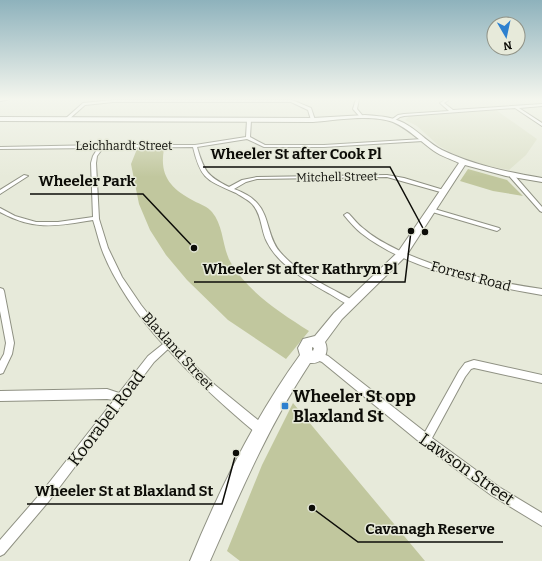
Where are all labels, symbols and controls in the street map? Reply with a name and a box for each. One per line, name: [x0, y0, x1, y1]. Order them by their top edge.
north arrow: [486, 16, 526, 56]
text: N: [502, 38, 513, 53]
street label: Leichhardt Street: [76, 139, 173, 153]
callout: Wheeler St after Cook Pl: [203, 140, 390, 167]
text: Wheeler St after Cook Pl: [210, 145, 382, 163]
callout: Wheeler Park: [30, 167, 143, 194]
street label: Mitchell Street: [296, 169, 379, 185]
text: Wheeler Park: [39, 172, 136, 190]
callout: Wheeler St after Kathryn Pl: [194, 255, 405, 282]
street label: Forrest Road: [429, 258, 513, 295]
text: Wheeler St after Kathryn Pl: [202, 260, 398, 278]
street label: Blaxland Street: [138, 309, 217, 394]
street label: Koorabel Road: [64, 366, 149, 470]
place label: Wheeler St opp Blaxland St: [293, 386, 416, 427]
marker: Wheeler St opp Blaxland St: [280, 401, 290, 411]
street label: Lawson Street: [415, 429, 518, 510]
callout: Wheeler St at Blaxland St: [27, 477, 222, 504]
text: Wheeler St at Blaxland St: [35, 482, 213, 500]
callout: Cavanagh Reserve: [358, 515, 503, 542]
text: Cavanagh Reserve: [365, 520, 495, 538]

